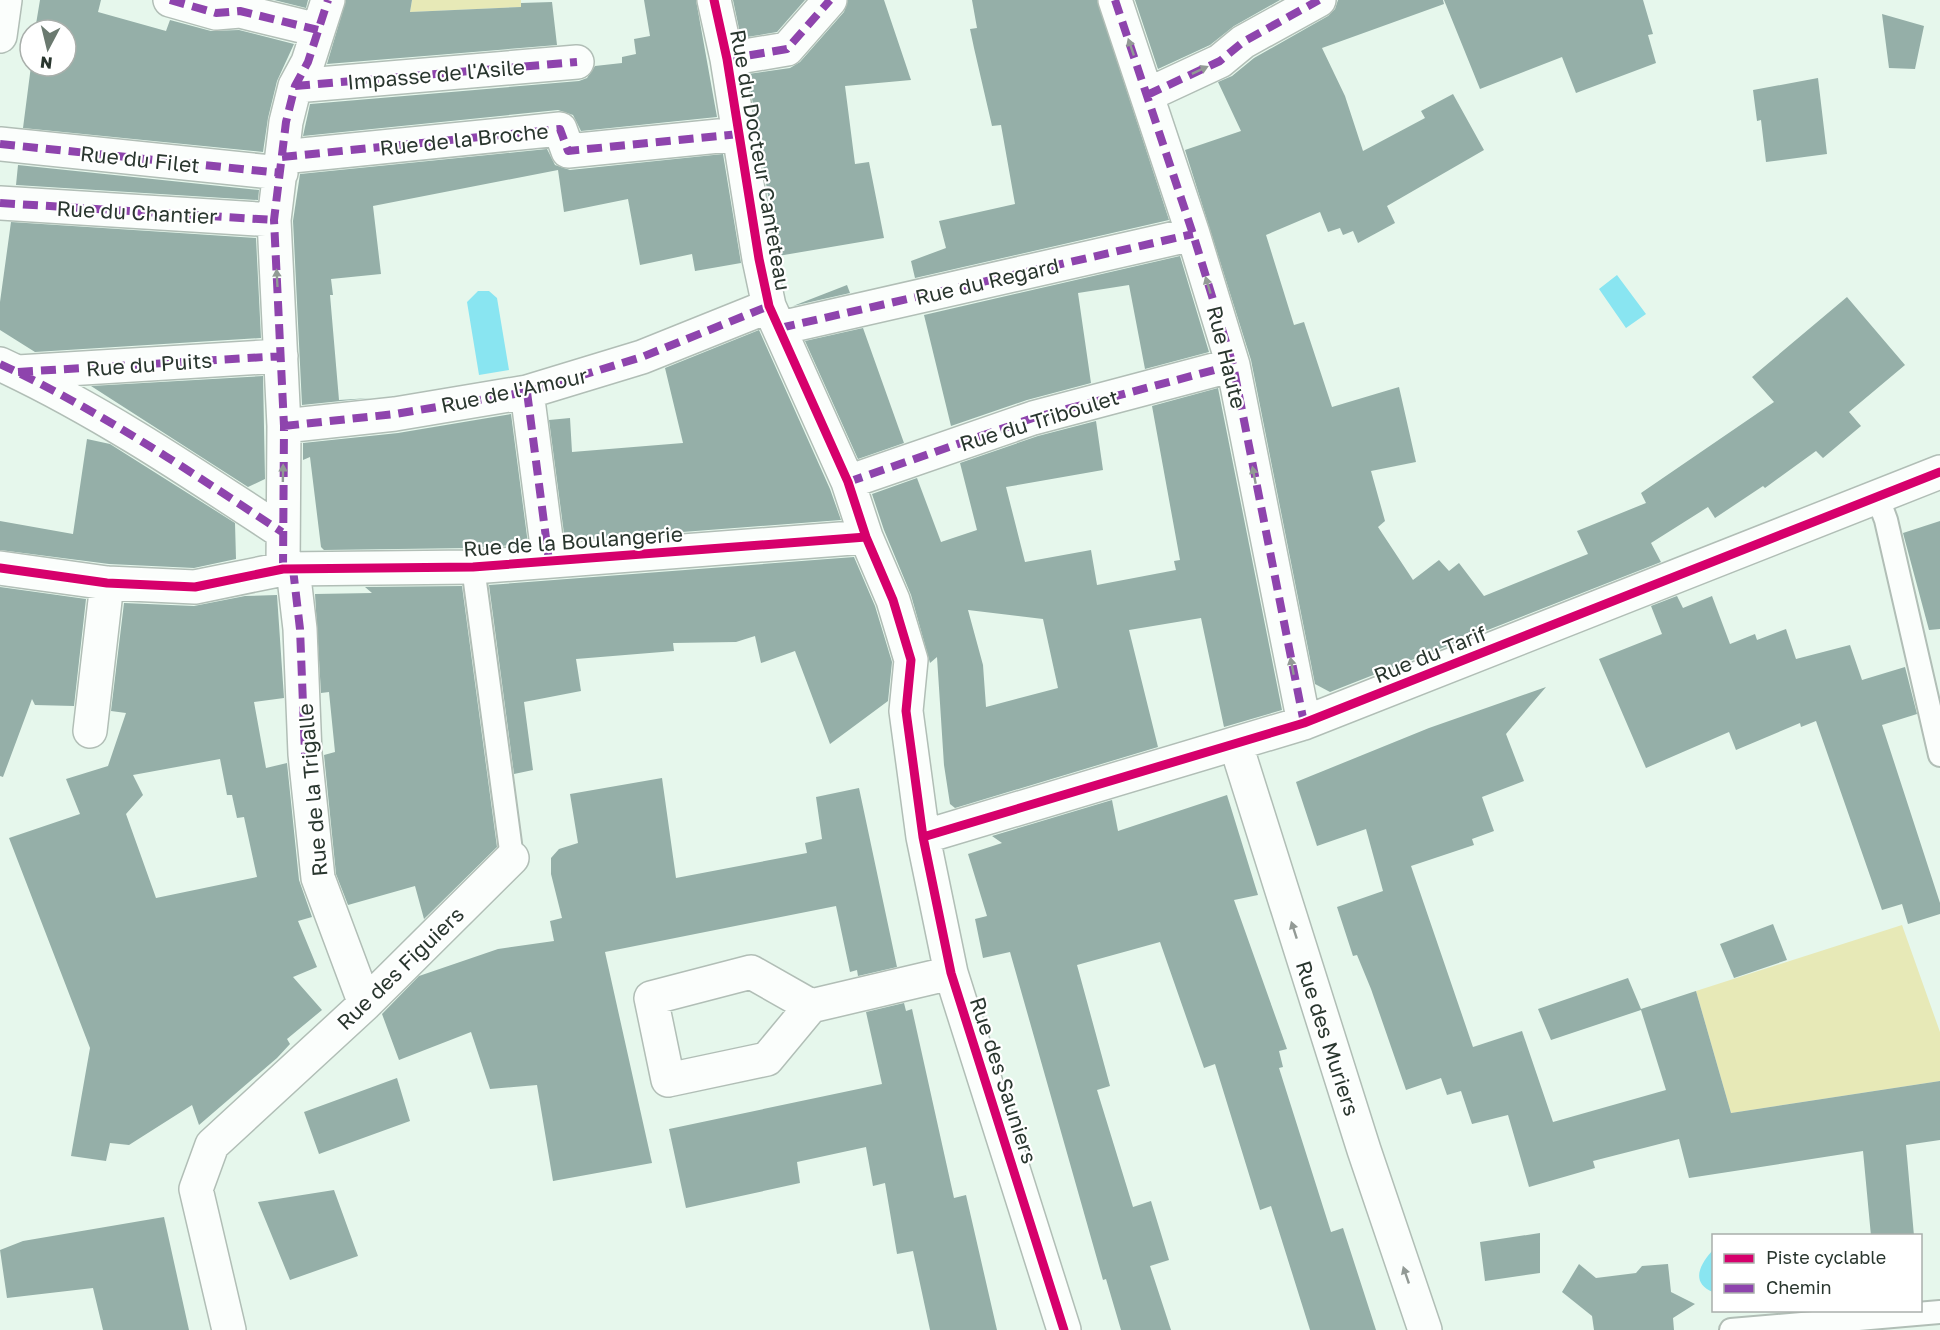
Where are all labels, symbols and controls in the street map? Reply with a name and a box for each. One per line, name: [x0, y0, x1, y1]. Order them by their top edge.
north arrow: [18, 18, 78, 78]
street label: Rue du Docteur Canteteau: [725, 27, 797, 293]
one-way arrow: [1126, 38, 1136, 56]
text: N: [39, 52, 53, 74]
street label: Impasse de l'Asile: [346, 53, 526, 95]
one-way arrow: [1192, 65, 1210, 75]
street label: Rue de la Broche: [378, 117, 550, 161]
street label: Rue du Filet: [79, 140, 201, 178]
street label: Rue du Chantier: [56, 195, 218, 229]
street label: Rue du Regard: [913, 252, 1061, 310]
one-way arrow: [272, 269, 282, 288]
one-way arrow: [1203, 276, 1212, 294]
street label: Rue Haute: [1202, 303, 1252, 411]
street label: Rue du Puits: [85, 347, 213, 381]
street label: Rue de l'Amour: [438, 362, 590, 418]
street label: Rue du Triboulet: [956, 383, 1122, 457]
one-way arrow: [279, 464, 288, 483]
one-way arrow: [1249, 465, 1258, 484]
street label: Rue de la Boulangerie: [462, 520, 684, 562]
street label: Rue du Tarif: [1370, 619, 1491, 688]
one-way arrow: [1287, 656, 1296, 675]
street label: Rue de la Trigalle: [291, 703, 333, 877]
street label: Rue des Figuiers: [331, 901, 469, 1035]
one-way arrow: [1289, 920, 1298, 938]
street label: Rue des Muriers: [1291, 957, 1365, 1119]
street label: Rue des Sauniers: [965, 993, 1043, 1167]
legend: [1712, 1234, 1922, 1312]
text: Piste cyclable: [1766, 1246, 1886, 1268]
one-way arrow: [1401, 1266, 1410, 1284]
text: Chemin: [1766, 1276, 1832, 1298]

